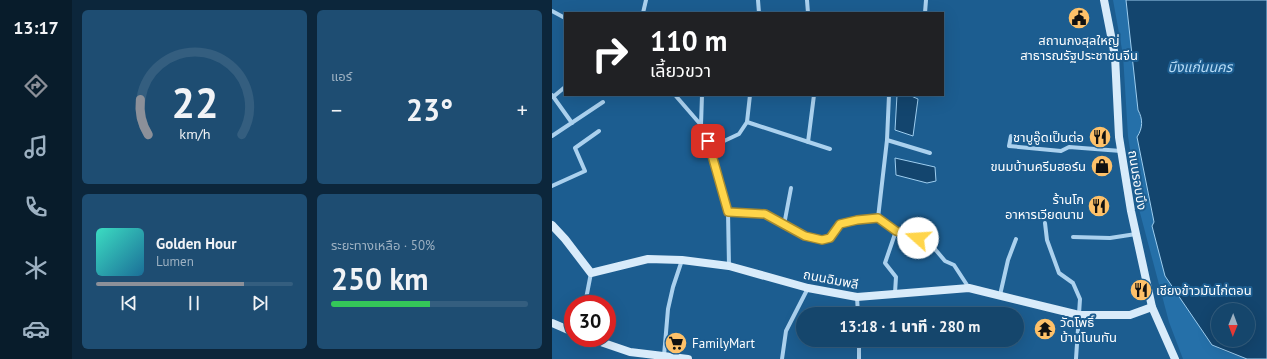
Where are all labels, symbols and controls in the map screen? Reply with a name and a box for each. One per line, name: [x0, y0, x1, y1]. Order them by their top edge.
public building icon: สถานกงสุลใหญ่ สาธารณรัฐประชาชนจีน: [1066, 5, 1092, 31]
text: 13:17: [13, 16, 59, 39]
text: 110 m: [650, 22, 727, 59]
icon: right: [584, 28, 636, 80]
place label: สถานกงสุลใหญ่ สาธารณรัฐประชาชนจีน: [1020, 32, 1138, 64]
water label: บึงแก่นนคร: [1168, 58, 1234, 76]
text: เลี้ยวขวา: [650, 59, 711, 82]
text: แอร์: [331, 68, 352, 85]
icon: directions: [22, 72, 50, 100]
text: 22: [171, 76, 218, 129]
text: 23°: [406, 90, 453, 129]
text: −: [331, 96, 342, 124]
text: +: [517, 96, 528, 124]
text: km/h: [179, 123, 210, 142]
pin: [691, 124, 725, 158]
restaurant icon: ชาบูอู๊ดเป็นต่อ: [1087, 124, 1113, 150]
place label: ชาบูอู๊ดเป็นต่อ: [1013, 129, 1084, 146]
icon: arrive: [697, 130, 719, 152]
icon: music: [22, 133, 50, 161]
street label: ถนนรอบบึง: [1124, 149, 1151, 211]
shop icon: ขนมบ้านครีมฮอร์น: [1089, 153, 1115, 179]
place label: ขนมบ้านครีมฮอร์น: [990, 158, 1086, 175]
place label: ร้านโก อาหารเวียดนาม: [1005, 191, 1084, 223]
icon: phone: [22, 193, 50, 221]
restaurant icon: ร้านโก อาหารเวียดนาม: [1086, 193, 1112, 219]
position arrow: [897, 217, 939, 259]
text: Golden Hour: [156, 234, 236, 253]
text: ระยะทางเหลือ · 50%: [331, 237, 435, 254]
text: Lumen: [156, 253, 194, 270]
icon: climate: [22, 254, 50, 282]
text: 250 km: [331, 259, 429, 298]
street label: ถนนฉิมพลี: [802, 266, 860, 293]
restaurant icon: เชียงข้าวมันไก่ตอน: [1128, 277, 1154, 303]
place label: เชียงข้าวมันไก่ตอน: [1156, 282, 1252, 299]
icon: previous: [118, 292, 140, 314]
icon: pause: [183, 292, 205, 314]
icon: next: [249, 292, 271, 314]
speed limit sign: 30: [564, 295, 616, 347]
north arrow: [1211, 303, 1255, 347]
map controls: [1211, 303, 1255, 347]
place label: วัดโพธิ์ บ้านโนนทัน: [1060, 314, 1117, 346]
icon: car: [22, 315, 50, 343]
temple icon: วัดโพธิ์ บ้านโนนทัน: [1032, 316, 1058, 342]
text: 13:18 · 1 นาที · 280 m: [840, 317, 980, 336]
supermarket icon: FamilyMart: [663, 330, 689, 356]
place label: FamilyMart: [692, 335, 756, 352]

